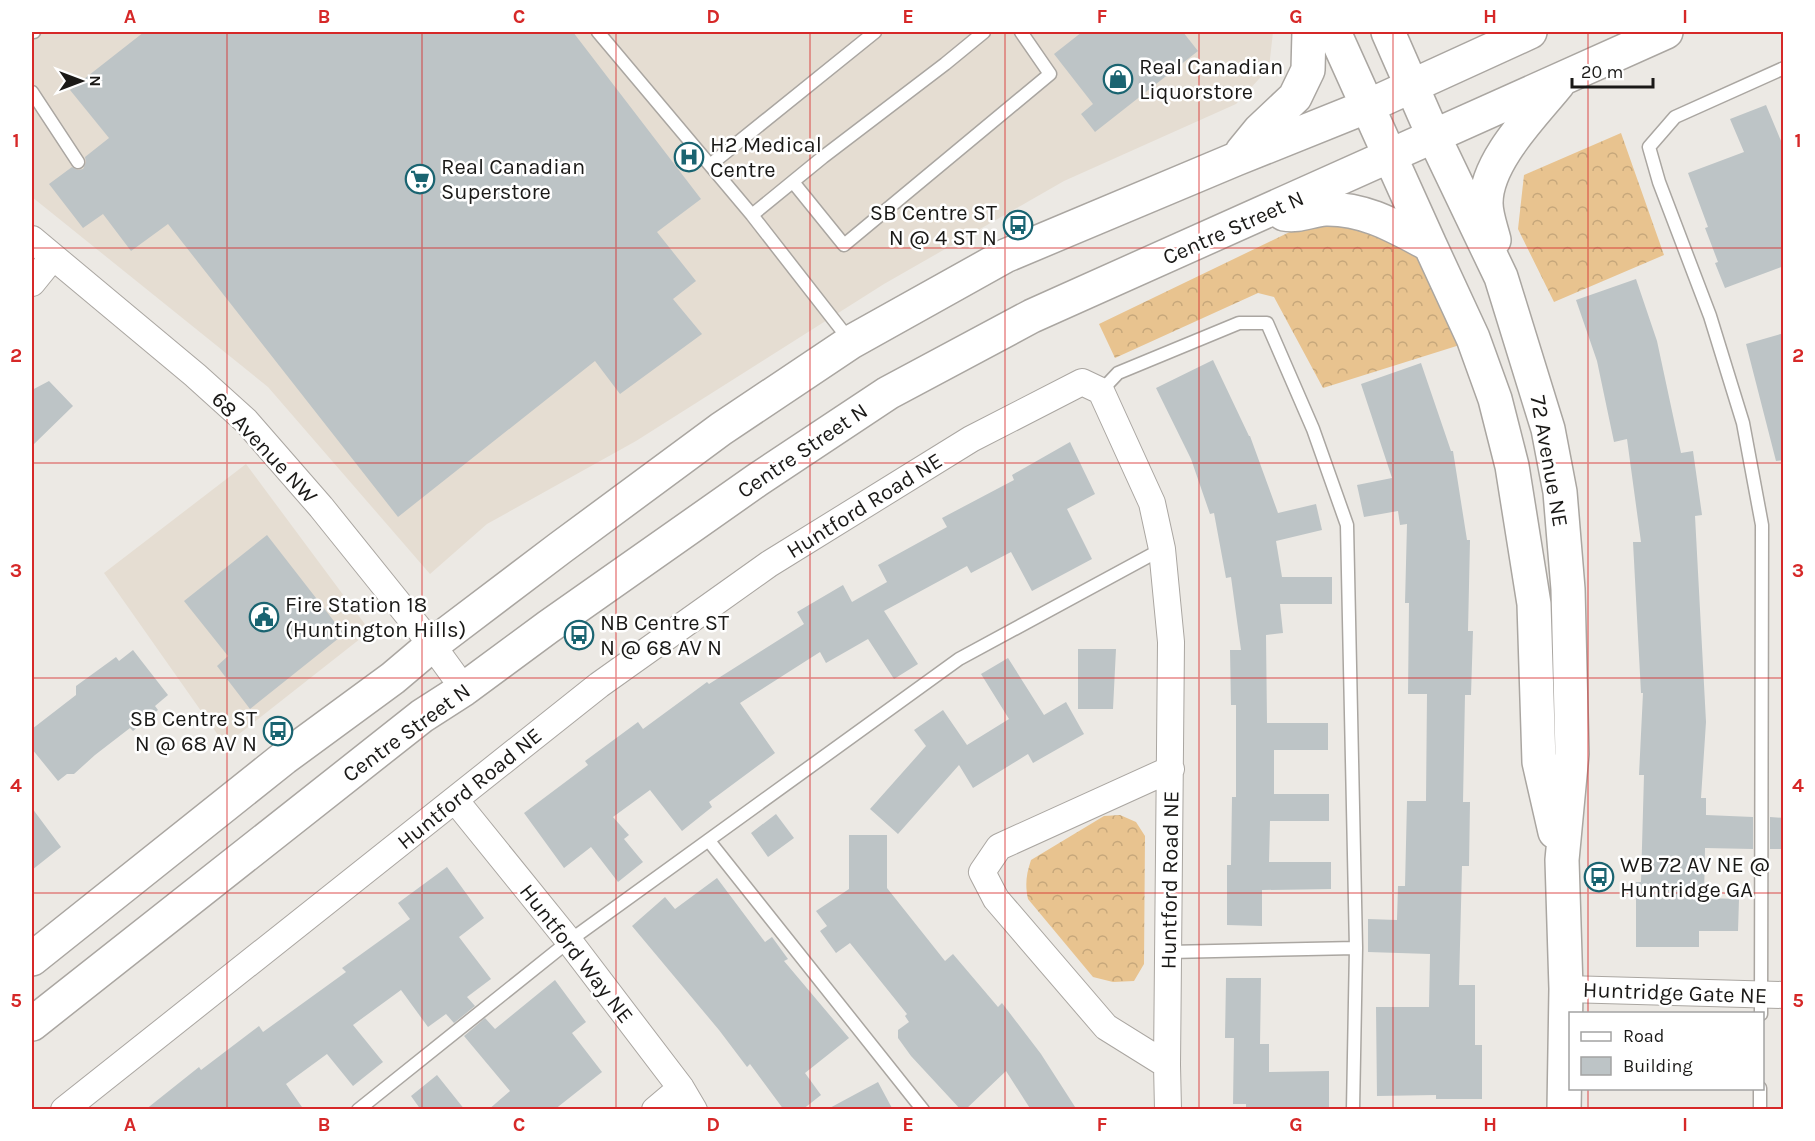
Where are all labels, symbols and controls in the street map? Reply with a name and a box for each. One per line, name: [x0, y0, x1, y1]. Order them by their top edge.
text: A: [124, 5, 137, 28]
text: B: [318, 5, 330, 28]
text: C: [513, 5, 525, 28]
text: D: [706, 5, 720, 28]
text: E: [902, 5, 914, 28]
text: F: [1097, 5, 1108, 28]
text: G: [1289, 5, 1303, 28]
text: H: [1483, 5, 1497, 28]
text: I: [1682, 5, 1688, 28]
north arrow: [51, 51, 111, 111]
scale bar: [1572, 51, 1653, 89]
place label: Real Canadian Liquorstore: [1139, 54, 1283, 105]
text: 20 m: [1581, 61, 1623, 83]
shop icon: Real Canadian Liquorstore: [1102, 63, 1134, 95]
text: N: [86, 75, 105, 87]
text: 1: [12, 129, 20, 152]
text: 1: [1794, 129, 1802, 152]
place label: H2 Medical Centre: [710, 132, 822, 183]
hospital icon: H2 Medical Centre: [673, 141, 705, 173]
place label: Real Canadian Superstore: [441, 154, 585, 205]
supermarket icon: Real Canadian Superstore: [404, 163, 436, 195]
street label: Centre Street N: [1159, 185, 1308, 271]
place label: SB Centre ST N @ 4 ST N: [870, 200, 997, 251]
bus stop icon: SB Centre ST N @ 4 ST N: [1002, 209, 1034, 241]
text: 2: [10, 344, 22, 367]
text: 2: [1792, 344, 1804, 367]
street label: 68 Avenue NW: [206, 386, 323, 509]
street label: 72 Avenue NE: [1525, 393, 1573, 529]
street label: Centre Street N: [732, 398, 873, 504]
street label: Huntford Road NE: [782, 447, 947, 564]
text: 3: [10, 559, 22, 582]
text: 3: [1792, 559, 1804, 582]
place label: Fire Station 18 (Huntington Hills): [285, 592, 466, 643]
public building icon: Fire Station 18 (Huntington Hills): [248, 601, 280, 633]
place label: NB Centre ST N @ 68 AV N: [600, 610, 729, 661]
bus stop icon: NB Centre ST N @ 68 AV N: [563, 619, 595, 651]
street label: Centre Street N: [338, 678, 476, 788]
place label: SB Centre ST N @ 68 AV N: [130, 706, 257, 757]
bus stop icon: SB Centre ST N @ 68 AV N: [262, 715, 294, 747]
street label: Huntford Road NE: [392, 722, 547, 855]
text: 4: [10, 774, 22, 797]
text: 4: [1792, 774, 1804, 797]
street label: Huntford Road NE: [1155, 790, 1185, 970]
place label: WB 72 AV NE @ Huntridge GA: [1620, 852, 1770, 903]
bus stop icon: WB 72 AV NE @ Huntridge GA: [1583, 861, 1615, 893]
street label: Huntford Way NE: [514, 879, 639, 1028]
street label: Huntridge Gate NE: [1582, 977, 1768, 1009]
text: 5: [10, 989, 22, 1012]
text: 5: [1792, 989, 1804, 1012]
legend: [1569, 1012, 1764, 1090]
text: Road: [1623, 1025, 1664, 1047]
text: Building: [1623, 1055, 1693, 1077]
text: A: [124, 1113, 137, 1136]
text: B: [318, 1113, 330, 1136]
text: C: [513, 1113, 525, 1136]
text: D: [706, 1113, 720, 1136]
text: E: [902, 1113, 914, 1136]
text: F: [1097, 1113, 1108, 1136]
text: G: [1289, 1113, 1303, 1136]
text: H: [1483, 1113, 1497, 1136]
text: I: [1682, 1113, 1688, 1136]

